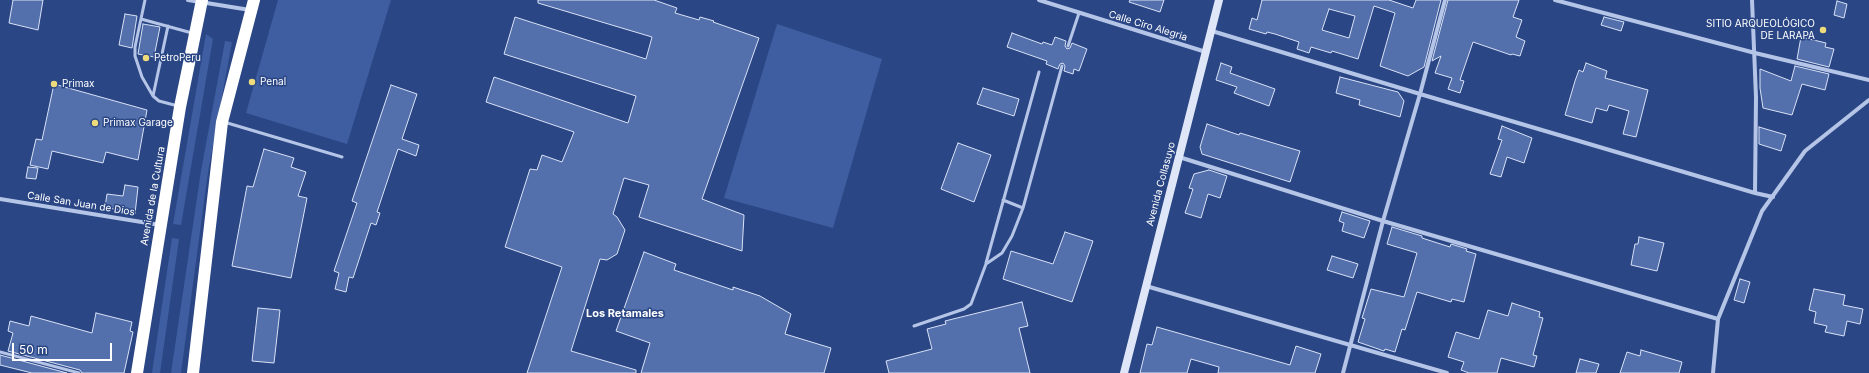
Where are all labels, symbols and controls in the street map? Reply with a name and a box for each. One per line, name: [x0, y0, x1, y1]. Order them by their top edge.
street label: Calle Ciro Alegria: [1107, 8, 1189, 44]
place label: SITIO ARQUEOLÓGICO DE LARAPA: [1706, 18, 1815, 42]
marker: SITIO ARQUEOLÓGICO DE LARAPA: [1818, 25, 1828, 35]
place label: PetroPeru: [154, 52, 201, 64]
marker: PetroPeru: [141, 53, 151, 63]
place label: Penal: [260, 76, 286, 88]
marker: Penal: [247, 77, 257, 87]
place label: Primax: [62, 78, 95, 90]
marker: Primax: [49, 79, 59, 89]
place label: Primax Garage: [103, 117, 173, 129]
marker: Primax Garage: [90, 118, 100, 128]
street label: Avenida Collasuyo: [1144, 141, 1178, 227]
street label: Avenida de la Cultura: [138, 146, 168, 246]
street label: Calle San Juan de Dios: [26, 190, 136, 218]
district label: Los Retamales: [586, 307, 664, 321]
scale bar: [14, 335, 114, 361]
text: 50 m: [19, 342, 48, 357]

